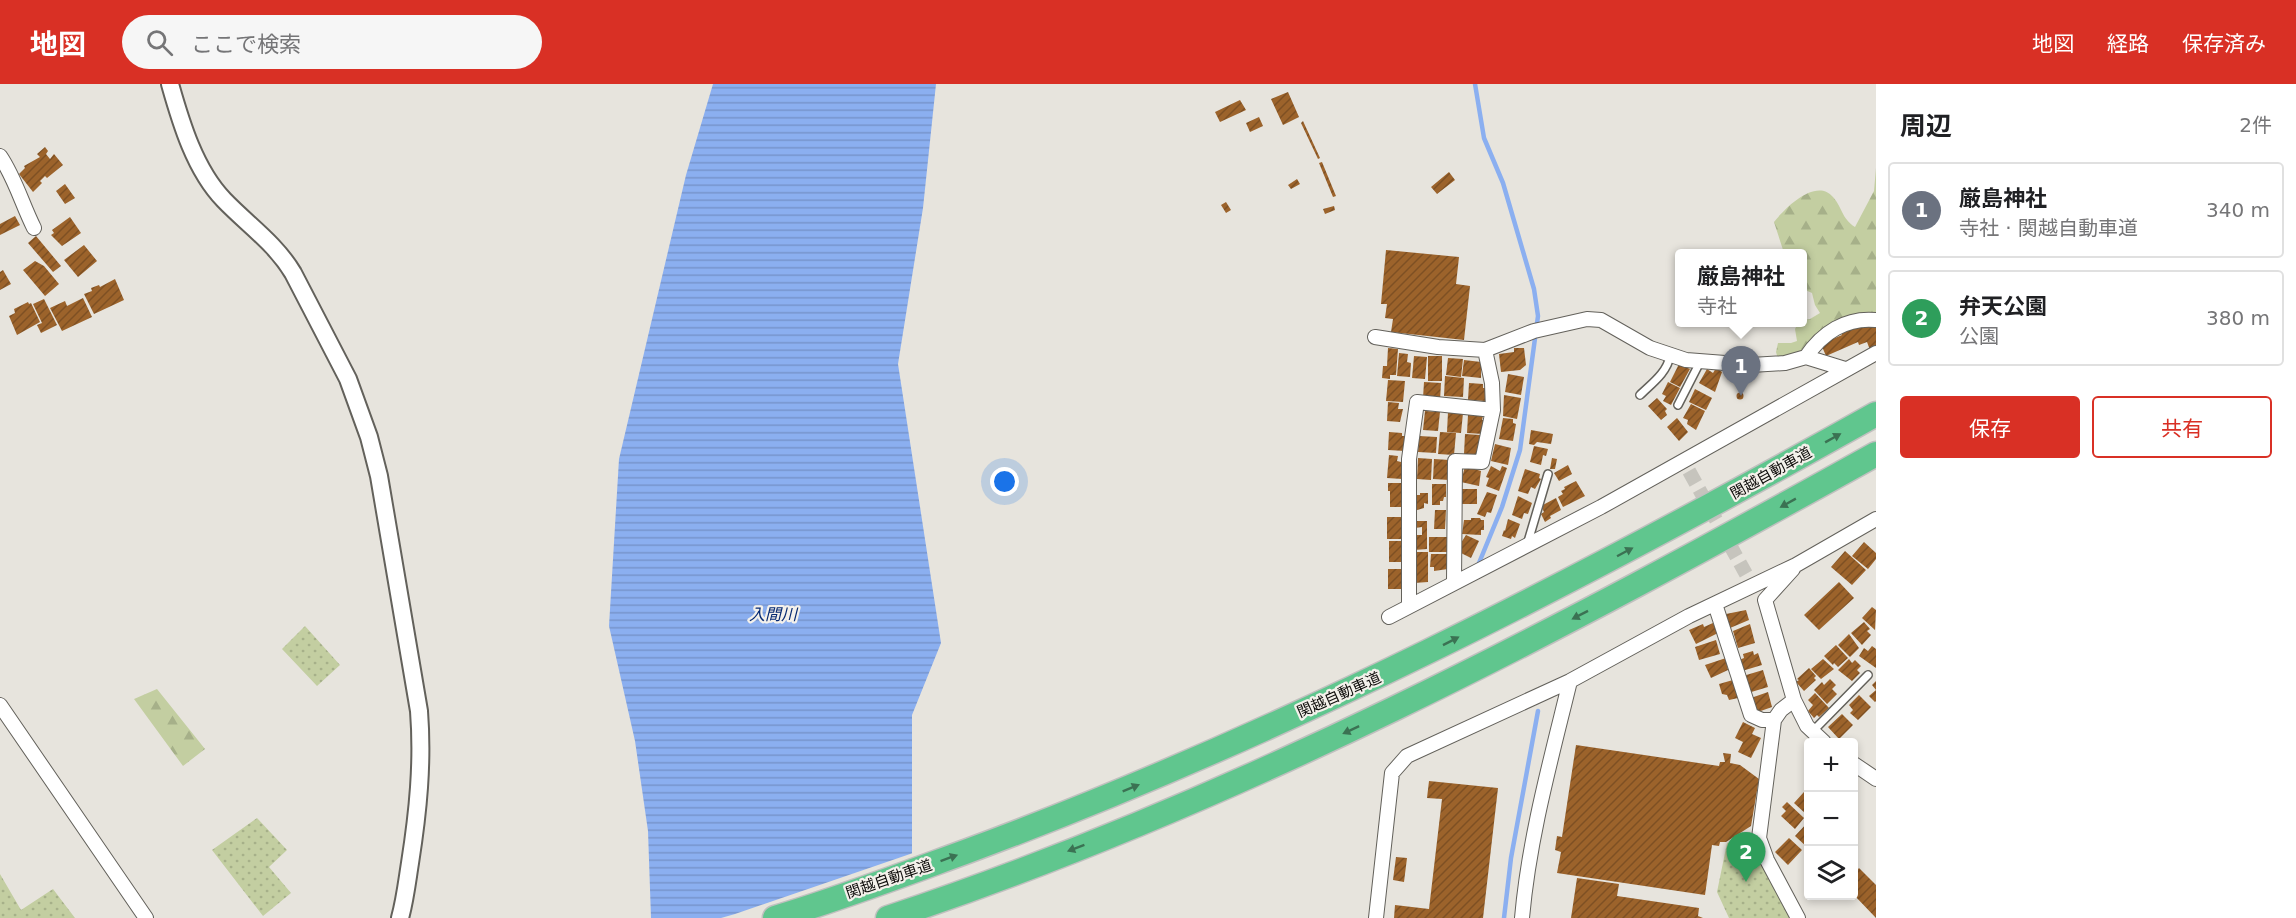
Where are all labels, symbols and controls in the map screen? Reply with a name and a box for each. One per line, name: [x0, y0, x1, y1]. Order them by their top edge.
search box: [122, 15, 542, 69]
icon: search: [143, 26, 176, 59]
text: 地図: [30, 28, 86, 61]
text: ここで検索: [191, 32, 301, 57]
text: 地図: [2032, 32, 2074, 56]
text: 経路: [2107, 32, 2149, 56]
text: 保存済み: [2182, 32, 2266, 56]
text: 周辺: [1900, 111, 1952, 141]
text: 2件: [2239, 113, 2272, 137]
text: 厳島神社: [1959, 186, 2047, 211]
text: 1: [1915, 198, 1928, 222]
text: 340 m: [2206, 198, 2270, 222]
text: 寺社 · 関越自動車道: [1959, 216, 2138, 240]
popup: [1675, 249, 1807, 327]
text: 厳島神社: [1697, 264, 1785, 289]
text: 寺社: [1697, 294, 1737, 318]
text: 弁天公園: [1959, 294, 2047, 319]
text: 2: [1915, 306, 1928, 330]
text: 380 m: [2206, 306, 2270, 330]
text: 公園: [1959, 324, 1999, 348]
pin: 1: [1722, 346, 1760, 396]
button: 保存: [1900, 396, 2080, 458]
button: 共有: [2092, 396, 2272, 458]
one-way arrow: [1824, 433, 1841, 443]
street label: 関越自動車道: [1727, 443, 1815, 503]
your location: [990, 467, 1019, 496]
one-way arrow: [1780, 497, 1796, 508]
one-way arrow: [1617, 547, 1634, 557]
water label: 入間川: [749, 605, 799, 624]
one-way arrow: [1571, 610, 1588, 620]
one-way arrow: [1443, 636, 1460, 646]
street label: 関越自動車道: [1294, 668, 1384, 722]
one-way arrow: [1343, 725, 1360, 734]
map controls: [1804, 738, 1858, 900]
button: +: [1804, 738, 1858, 792]
one-way arrow: [1122, 782, 1140, 792]
button: −: [1804, 792, 1858, 846]
pin: 2: [1726, 832, 1766, 882]
one-way arrow: [1066, 843, 1084, 853]
button: layers: [1804, 846, 1858, 900]
one-way arrow: [940, 852, 958, 862]
street label: 関越自動車道: [844, 856, 934, 902]

